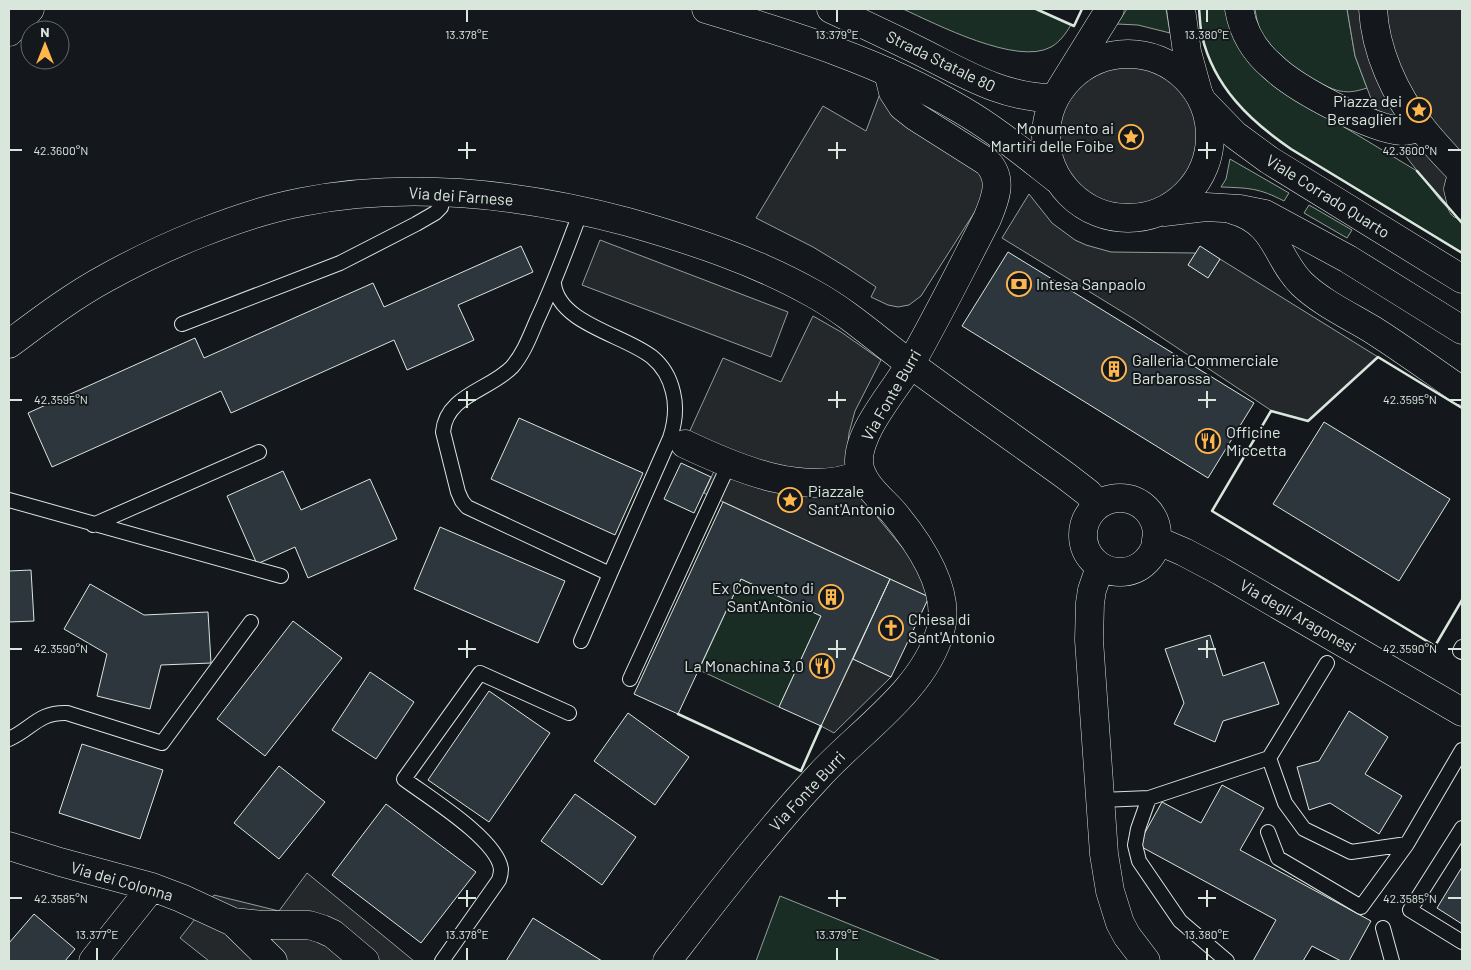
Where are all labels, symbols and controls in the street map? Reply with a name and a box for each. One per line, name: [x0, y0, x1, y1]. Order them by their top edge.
north arrow: [20, 20, 70, 70]
text: N: [40, 23, 50, 40]
street label: Strada Statale 80: [883, 26, 999, 95]
text: 13.378°E: [445, 27, 489, 41]
text: 13.379°E: [815, 27, 859, 41]
text: 13.380°E: [1185, 27, 1229, 41]
place label: Piazza dei Bersaglieri: [1327, 91, 1402, 128]
place icon: Piazza dei Bersaglieri: [1406, 97, 1432, 123]
place label: Monumento ai Martiri delle Foibe: [991, 118, 1114, 155]
place icon: Monumento ai Martiri delle Foibe: [1118, 124, 1144, 150]
text: 42.3600°N: [34, 143, 89, 157]
text: 42.3600°N: [1383, 143, 1438, 157]
street label: Viale Corrado Quarto: [1263, 150, 1394, 241]
street label: Via dei Farnese: [408, 182, 514, 209]
bank icon: Intesa Sanpaolo: [1006, 271, 1032, 297]
place label: Intesa Sanpaolo: [1036, 274, 1146, 293]
street label: Via Fonte Burri: [857, 346, 924, 444]
place label: Galleria Commerciale Barbarossa: [1132, 350, 1279, 387]
building icon: Galleria Commerciale Barbarossa: [1101, 356, 1127, 382]
text: 42.3595°N: [34, 392, 88, 406]
text: 42.3595°N: [1383, 392, 1437, 406]
place label: Officine Miccetta: [1226, 422, 1286, 459]
restaurant icon: Officine Miccetta: [1195, 428, 1221, 454]
place label: Piazzale Sant'Antonio: [808, 481, 895, 518]
place icon: Piazzale Sant'Antonio: [777, 487, 803, 513]
street label: Via degli Aragonesi: [1237, 575, 1360, 657]
place label: Ex Convento di Sant'Antonio: [712, 578, 814, 615]
building icon: Ex Convento di Sant'Antonio: [818, 584, 844, 610]
place label: Chiesa di Sant'Antonio: [908, 609, 995, 646]
church icon: Chiesa di Sant'Antonio: [878, 615, 904, 641]
text: 42.3590°N: [34, 641, 88, 655]
text: 42.3590°N: [1383, 641, 1437, 655]
restaurant icon: La Monachina 3.0: [809, 653, 835, 679]
place label: La Monachina 3.0: [684, 656, 804, 675]
street label: Via Fonte Burri: [765, 747, 848, 834]
street label: Via dei Colonna: [69, 857, 176, 904]
text: 42.3585°N: [34, 891, 88, 905]
text: 42.3585°N: [1383, 891, 1437, 905]
text: 13.377°E: [75, 927, 119, 941]
text: 13.378°E: [445, 927, 489, 941]
text: 13.379°E: [815, 927, 859, 941]
text: 13.380°E: [1185, 927, 1229, 941]

